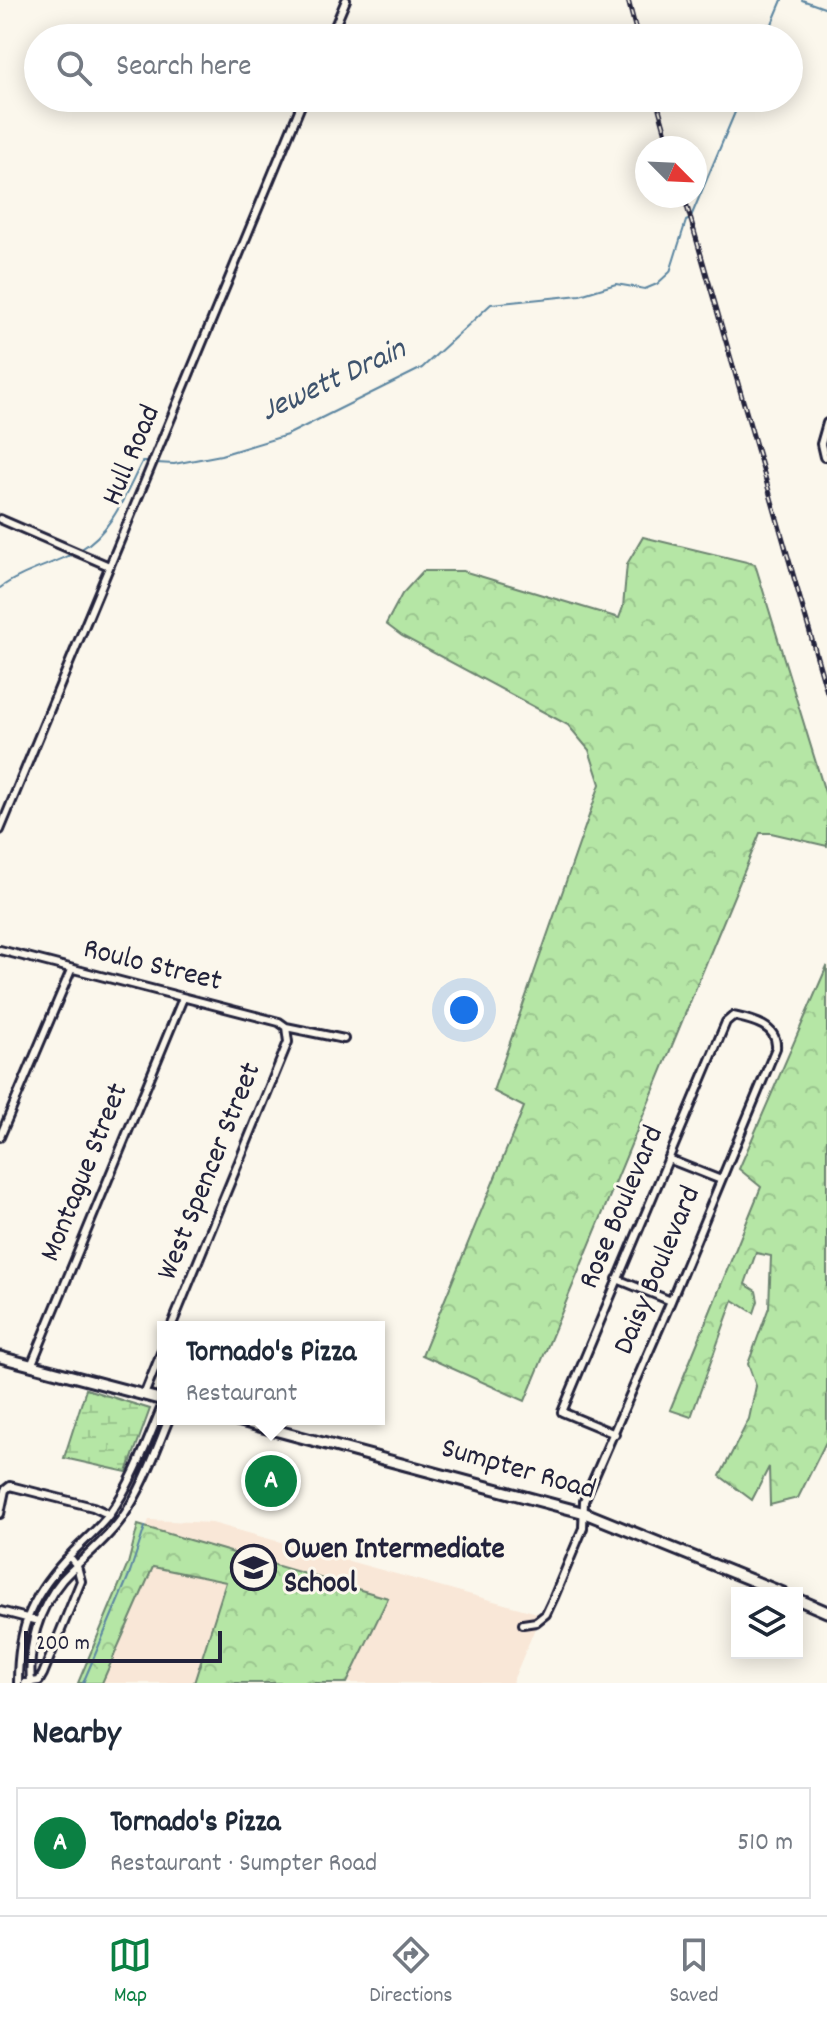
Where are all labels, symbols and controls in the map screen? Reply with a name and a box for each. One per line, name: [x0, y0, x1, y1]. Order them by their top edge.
search box: [24, 24, 803, 112]
icon: search: [52, 46, 96, 90]
text: Search here: [116, 47, 252, 90]
north arrow: [635, 136, 707, 208]
water label: Jewett Drain: [254, 328, 415, 436]
street label: Hull Road: [93, 399, 173, 513]
street label: Roulo Street: [78, 929, 226, 1005]
your location: [444, 990, 484, 1030]
street label: West Spencer Street: [148, 1057, 274, 1287]
street label: Montague Street: [31, 1077, 141, 1269]
street label: Rose Boulevard: [569, 1120, 677, 1296]
street label: Daisy Boulevard: [604, 1180, 714, 1362]
popup: [157, 1321, 385, 1425]
text: Tornado's Pizza: [186, 1333, 356, 1376]
text: Restaurant: [186, 1376, 297, 1413]
street label: Sumpter Road: [436, 1428, 600, 1514]
pin: A: [245, 1451, 297, 1511]
place label: Owen Intermediate School: [284, 1530, 505, 1607]
school or university icon: Owen Intermediate School: [229, 1544, 277, 1592]
map controls: [731, 1587, 803, 1659]
button: layers: [731, 1587, 803, 1659]
scale bar: [24, 1627, 222, 1663]
text: 200 m: [36, 1629, 90, 1660]
text: Nearby: [32, 1711, 121, 1760]
text: Tornado's Pizza: [110, 1803, 281, 1846]
text: A: [53, 1825, 67, 1862]
text: 510 m: [737, 1825, 793, 1862]
text: Restaurant · Sumpter Road: [110, 1846, 377, 1883]
tab: Map: [108, 1933, 152, 2012]
tab: Directions: [369, 1933, 453, 2012]
tab: Saved: [669, 1933, 719, 2012]

